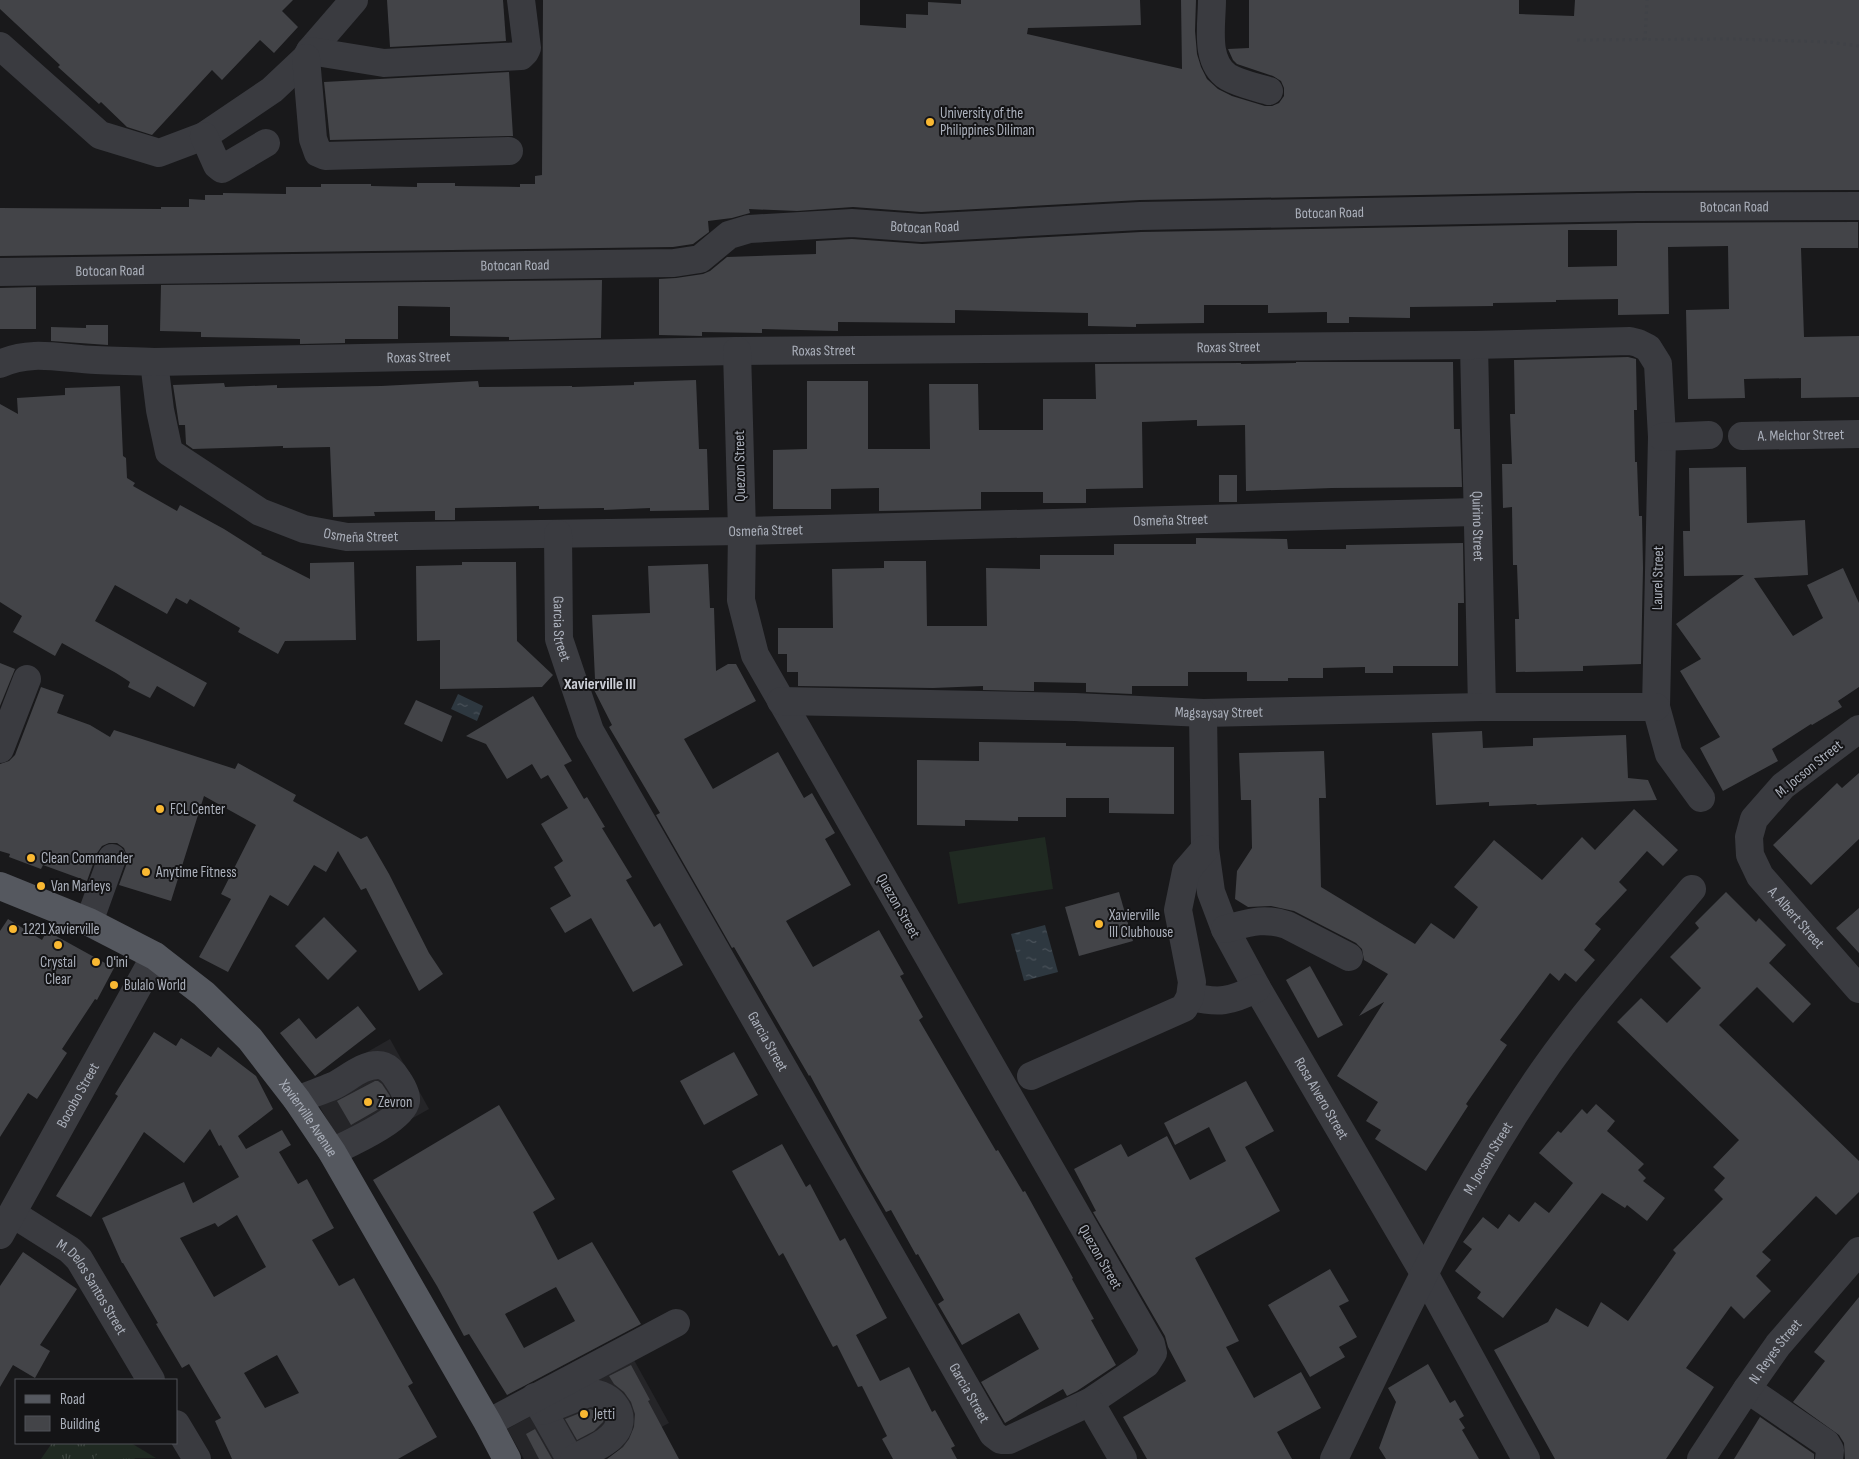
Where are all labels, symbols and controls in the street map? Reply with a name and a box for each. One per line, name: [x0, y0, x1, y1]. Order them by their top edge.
place label: University of the Philippines Diliman: [940, 104, 1035, 140]
marker: University of the Philippines Diliman: [924, 116, 936, 128]
street label: Botocan Road: [1700, 197, 1769, 216]
street label: Botocan Road: [1295, 202, 1364, 223]
street label: Botocan Road: [890, 216, 960, 238]
street label: Botocan Road: [480, 255, 550, 275]
street label: Botocan Road: [75, 261, 145, 280]
street label: Roxas Street: [1197, 337, 1261, 357]
street label: Roxas Street: [792, 341, 856, 360]
street label: Roxas Street: [387, 347, 451, 367]
street label: A. Melchor Street: [1757, 425, 1845, 445]
street label: Quezon Street: [730, 430, 750, 502]
street label: Quirino Street: [1468, 491, 1488, 562]
street label: Osmeña Street: [1133, 509, 1209, 530]
street label: Osmeña Street: [728, 520, 804, 541]
street label: Osmeña Street: [322, 523, 399, 547]
street label: Laurel Street: [1648, 545, 1668, 610]
street label: Garcia Street: [549, 596, 575, 664]
district label: Xavierville III: [563, 675, 636, 694]
street label: Magsaysay Street: [1174, 702, 1264, 723]
street label: M. Jocson Street: [1771, 736, 1847, 802]
place label: FCL Center: [170, 800, 226, 819]
marker: FCL Center: [154, 803, 166, 815]
place label: Clean Commander: [41, 849, 134, 868]
marker: Clean Commander: [25, 852, 37, 864]
place label: Anytime Fitness: [155, 863, 237, 882]
marker: Anytime Fitness: [140, 866, 152, 878]
street label: Quezon Street: [872, 870, 924, 942]
place label: Van Marleys: [51, 877, 111, 896]
marker: Van Marleys: [35, 880, 47, 892]
street label: A. Albert Street: [1763, 882, 1829, 953]
place label: Xavierville III Clubhouse: [1108, 906, 1173, 942]
marker: Xavierville III Clubhouse: [1093, 918, 1105, 930]
place label: 1221 Xavierville: [23, 920, 100, 939]
marker: 1221 Xavierville: [7, 923, 19, 935]
marker: Crystal Clear: [52, 939, 64, 951]
place label: Crystal Clear: [40, 953, 76, 989]
place label: O'ini: [106, 953, 128, 972]
marker: O'ini: [90, 956, 102, 968]
place label: Bulalo World: [124, 976, 186, 995]
marker: Bulalo World: [108, 979, 120, 991]
street label: Garcia Street: [743, 1008, 793, 1075]
street label: Rosa Alvero Street: [1290, 1054, 1353, 1143]
street label: Bocobo Street: [52, 1059, 104, 1131]
street label: Xavierville Avenue: [274, 1075, 342, 1160]
place label: Zevron: [378, 1093, 412, 1112]
marker: Zevron: [362, 1096, 374, 1108]
street label: M. Jocson Street: [1459, 1118, 1517, 1198]
street label: Quezon Street: [1074, 1221, 1126, 1293]
street label: M. Delos Santos Street: [53, 1234, 132, 1339]
street label: N. Reyes Street: [1744, 1314, 1806, 1387]
street label: Garcia Street: [945, 1360, 994, 1427]
legend: [15, 1379, 178, 1444]
text: Road: [60, 1390, 85, 1409]
place label: Jetti: [593, 1405, 615, 1424]
marker: Jetti: [578, 1408, 590, 1420]
text: Building: [60, 1415, 100, 1434]

